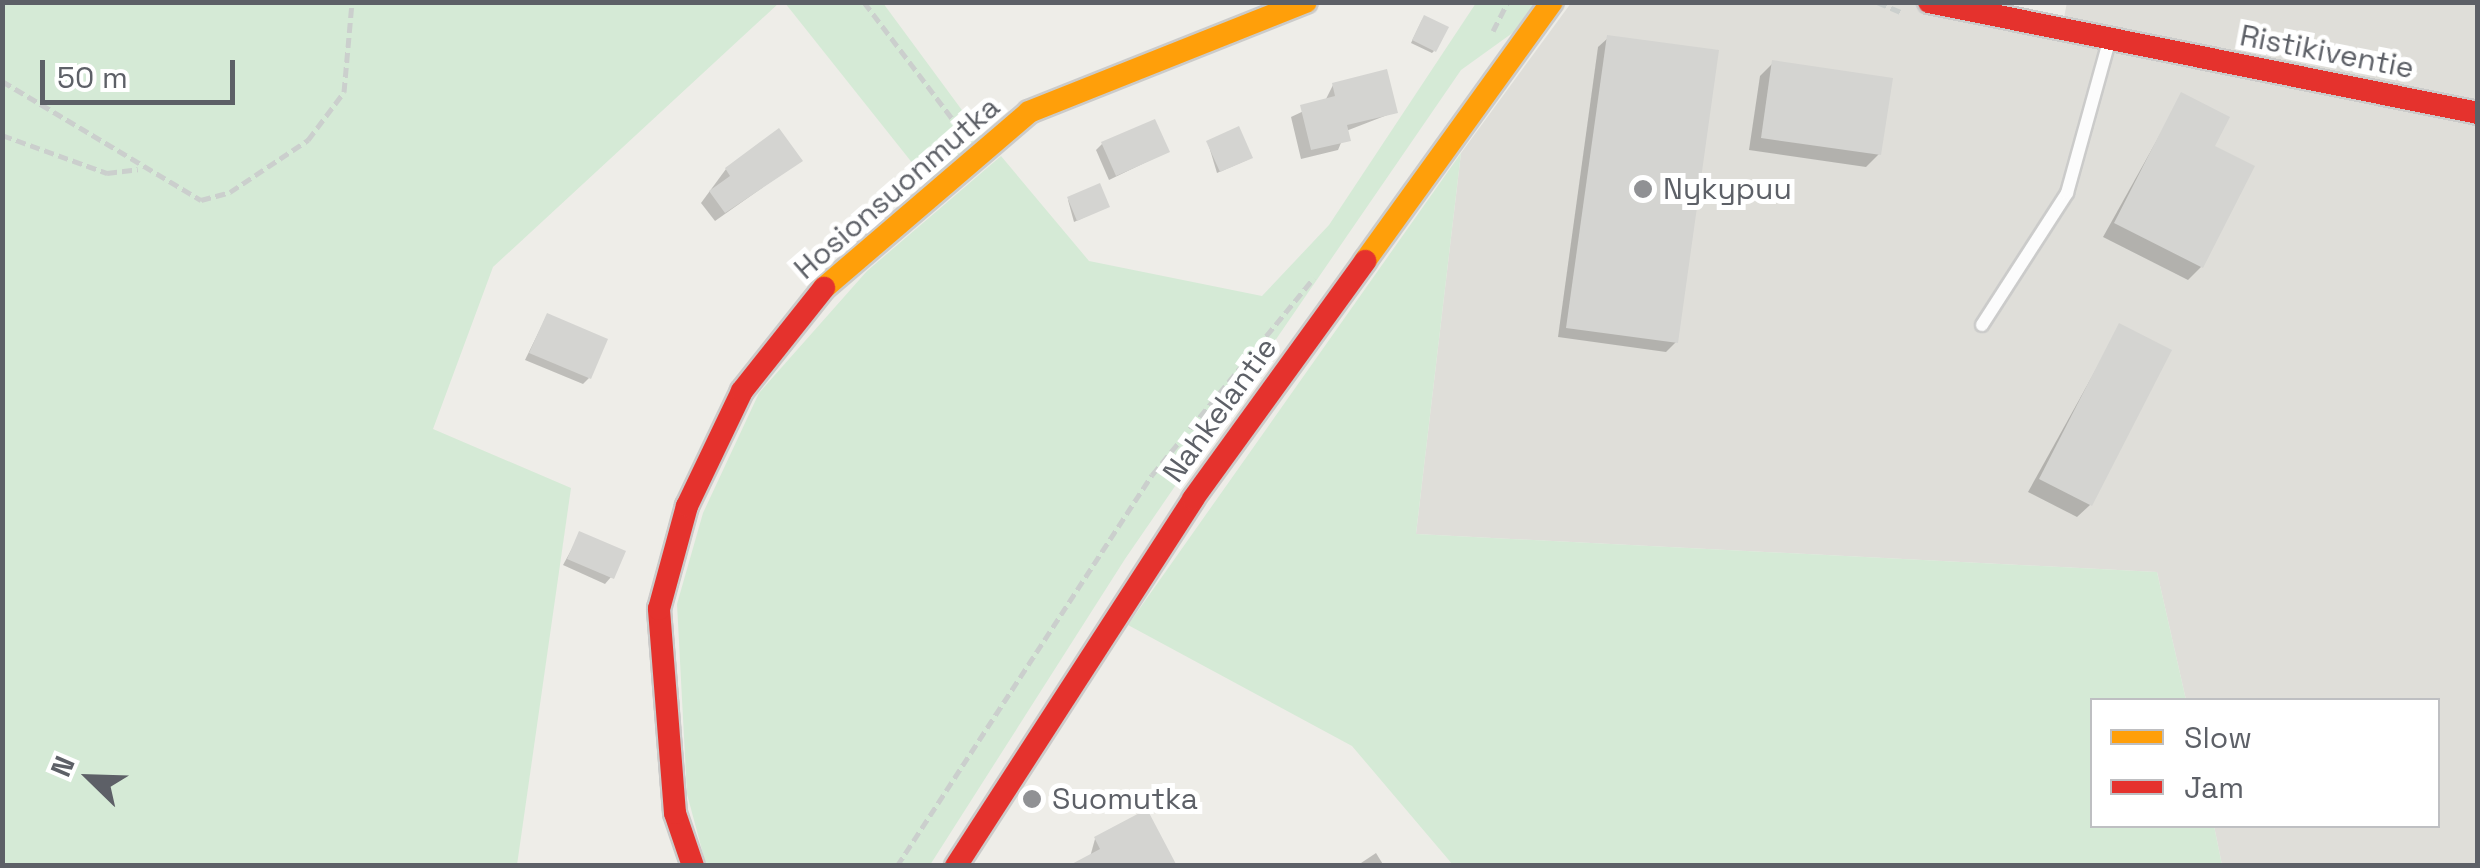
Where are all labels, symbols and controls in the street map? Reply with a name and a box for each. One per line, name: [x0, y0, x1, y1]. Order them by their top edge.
street label: Ristikiventie: [2237, 17, 2417, 87]
scale bar: [45, 40, 240, 102]
text: 50 m: [57, 58, 128, 97]
street label: Hosionsuonmutka: [787, 89, 1007, 287]
place label: Nykypuu: [1663, 171, 1792, 207]
marker: Nykypuu: [1632, 178, 1654, 200]
street label: Nahkelantie: [1155, 331, 1285, 489]
legend: [2090, 698, 2440, 828]
text: Slow: [2184, 718, 2252, 757]
north arrow: [40, 728, 140, 828]
text: N: [42, 751, 83, 782]
text: Jam: [2184, 768, 2244, 807]
place label: Suomutka: [1052, 781, 1198, 817]
marker: Suomutka: [1021, 788, 1043, 810]

